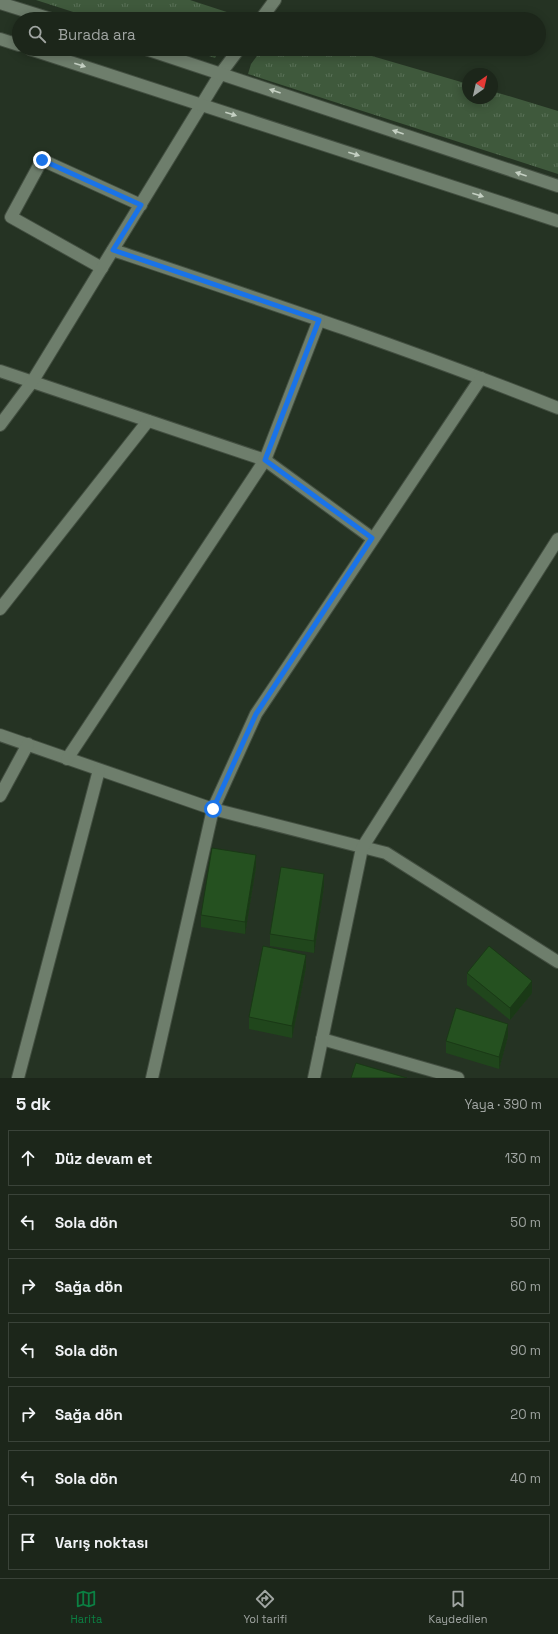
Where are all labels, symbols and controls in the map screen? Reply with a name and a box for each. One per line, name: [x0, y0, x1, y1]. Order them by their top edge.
search box: [12, 12, 546, 56]
icon: search: [26, 23, 48, 45]
text: Burada ara: [58, 25, 136, 44]
one-way arrow: [75, 62, 87, 68]
north arrow: [462, 68, 498, 104]
one-way arrow: [268, 88, 280, 94]
one-way arrow: [225, 111, 237, 117]
one-way arrow: [391, 129, 403, 135]
route end: [33, 151, 51, 169]
one-way arrow: [349, 152, 361, 158]
one-way arrow: [515, 170, 527, 176]
one-way arrow: [472, 192, 484, 198]
route start: [204, 800, 222, 818]
text: 5 dk: [16, 1093, 51, 1115]
text: Yaya · 390 m: [465, 1096, 542, 1113]
icon: ahead: [17, 1147, 39, 1169]
text: Düz devam et: [55, 1149, 152, 1168]
text: 130 m: [505, 1150, 541, 1167]
icon: left: [17, 1211, 39, 1233]
text: Sola dön: [55, 1213, 118, 1232]
text: 50 m: [510, 1214, 541, 1231]
icon: right: [17, 1275, 39, 1297]
text: Sağa dön: [55, 1277, 123, 1296]
text: 60 m: [510, 1278, 541, 1295]
icon: left: [17, 1339, 39, 1361]
text: Sola dön: [55, 1341, 118, 1360]
text: 90 m: [510, 1342, 541, 1359]
icon: right: [17, 1403, 39, 1425]
text: Sağa dön: [55, 1405, 123, 1424]
text: 20 m: [510, 1406, 541, 1423]
icon: left: [17, 1467, 39, 1489]
text: Sola dön: [55, 1469, 118, 1488]
text: 40 m: [510, 1470, 541, 1487]
icon: arrive: [17, 1531, 39, 1553]
text: Varış noktası: [55, 1533, 148, 1552]
tab: Harita: [71, 1588, 102, 1626]
tab: Yol tarifi: [243, 1588, 287, 1626]
tab: Kaydedilen: [428, 1588, 487, 1626]

